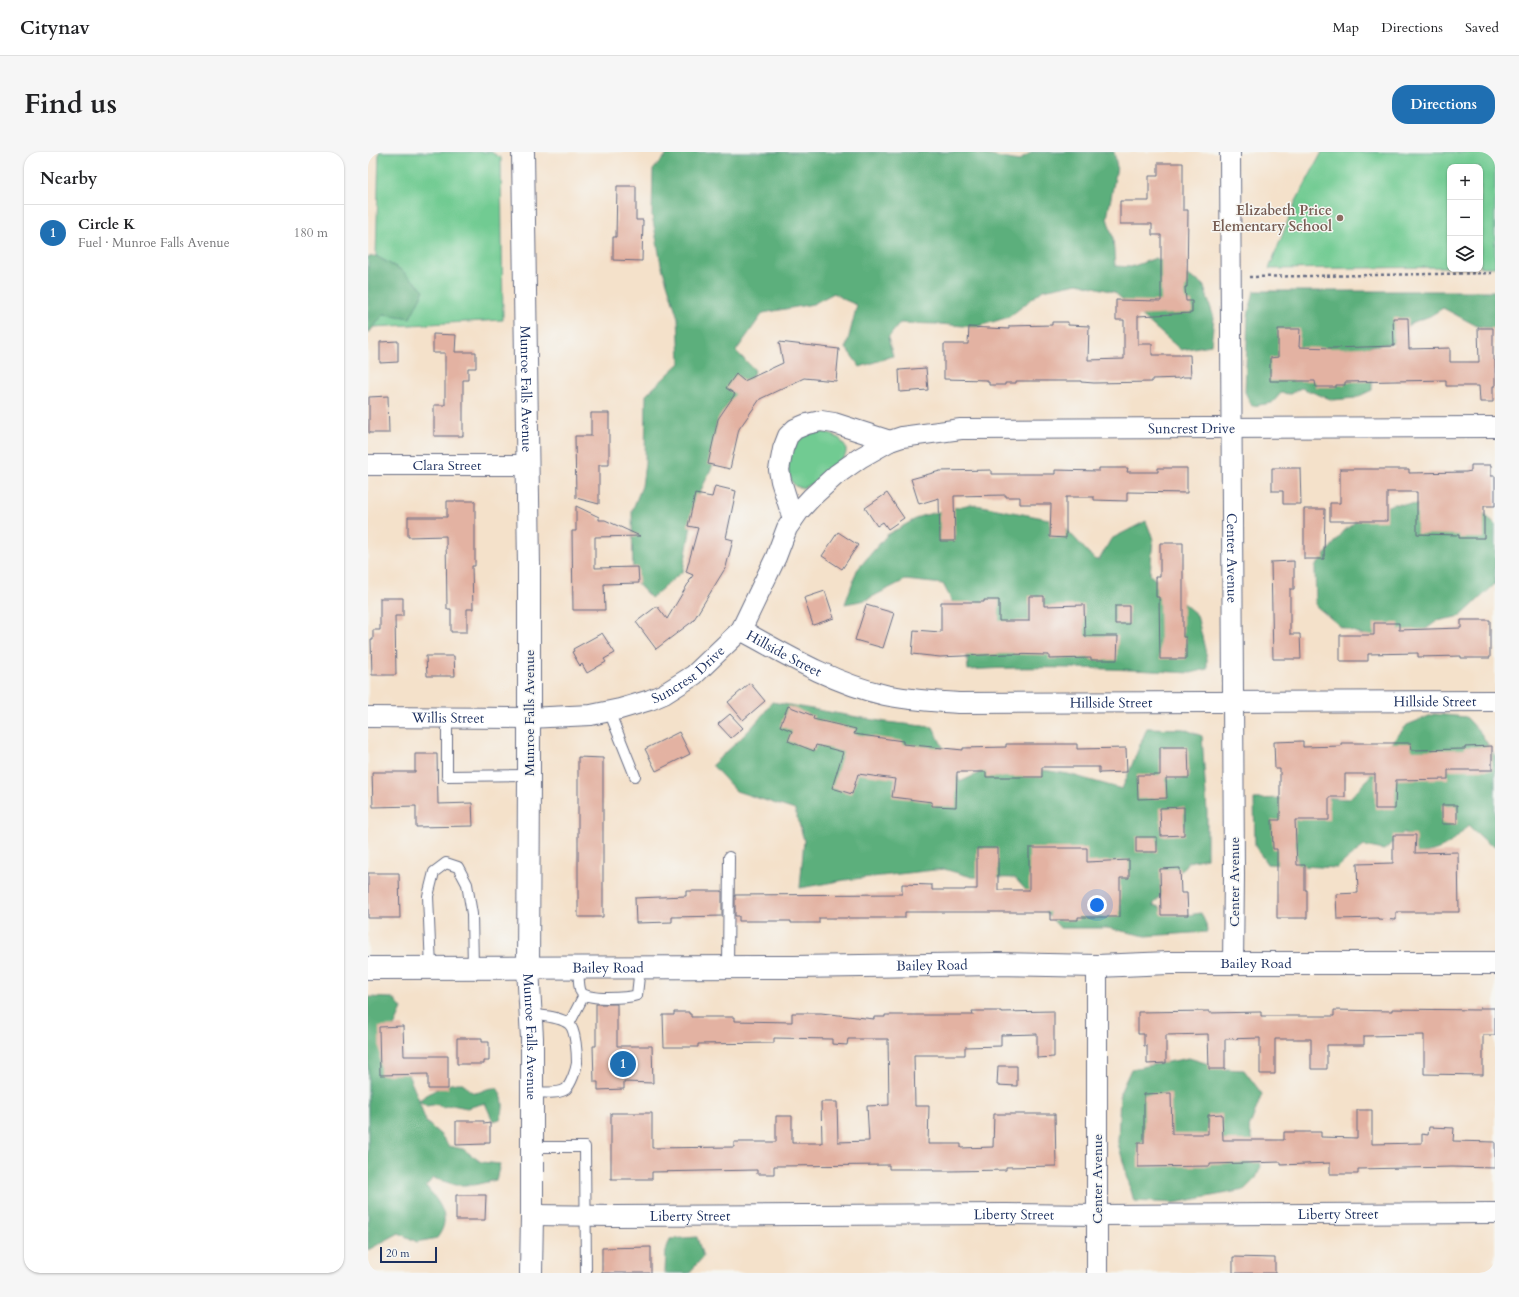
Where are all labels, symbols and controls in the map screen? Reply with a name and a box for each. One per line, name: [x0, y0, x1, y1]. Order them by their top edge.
text: Citynav: [20, 15, 90, 41]
text: Map: [1333, 18, 1359, 37]
text: Directions: [1381, 18, 1443, 37]
text: Saved: [1465, 18, 1499, 37]
text: Find us: [24, 85, 117, 123]
button: Directions: [1392, 85, 1495, 124]
map controls: [1447, 164, 1483, 272]
button: +: [1447, 164, 1483, 200]
text: Nearby: [40, 167, 97, 190]
button: −: [1447, 200, 1483, 236]
place label: Elizabeth Price Elementary School: [1212, 201, 1332, 236]
marker: Elizabeth Price Elementary School: [1335, 213, 1345, 223]
text: Circle K: [78, 214, 135, 234]
text: 1: [50, 224, 56, 242]
text: 180 m: [294, 224, 328, 242]
text: Fuel · Munroe Falls Avenue: [78, 234, 230, 252]
button: layers: [1447, 236, 1483, 272]
street label: Munroe Falls Avenue: [516, 325, 537, 452]
street label: Suncrest Drive: [1148, 418, 1235, 438]
street label: Clara Street: [412, 456, 482, 475]
street label: Center Avenue: [1222, 513, 1242, 603]
street label: Hillside Street: [743, 625, 825, 681]
street label: Suncrest Drive: [648, 641, 729, 708]
street label: Munroe Falls Avenue: [520, 650, 539, 776]
street label: Hillside Street: [1394, 692, 1477, 711]
street label: Hillside Street: [1070, 693, 1153, 712]
street label: Willis Street: [411, 708, 485, 727]
street label: Center Avenue: [1225, 837, 1244, 927]
your location: [1087, 895, 1107, 915]
street label: Bailey Road: [1220, 954, 1292, 973]
street label: Bailey Road: [896, 955, 968, 975]
street label: Bailey Road: [572, 958, 644, 977]
street label: Munroe Falls Avenue: [519, 973, 542, 1100]
pin: 1: [610, 1049, 636, 1079]
street label: Center Avenue: [1088, 1134, 1107, 1224]
street label: Liberty Street: [974, 1204, 1055, 1224]
street label: Liberty Street: [1298, 1204, 1379, 1223]
street label: Liberty Street: [650, 1206, 731, 1225]
scale bar: [380, 1245, 437, 1264]
text: 20 m: [386, 1246, 410, 1261]

